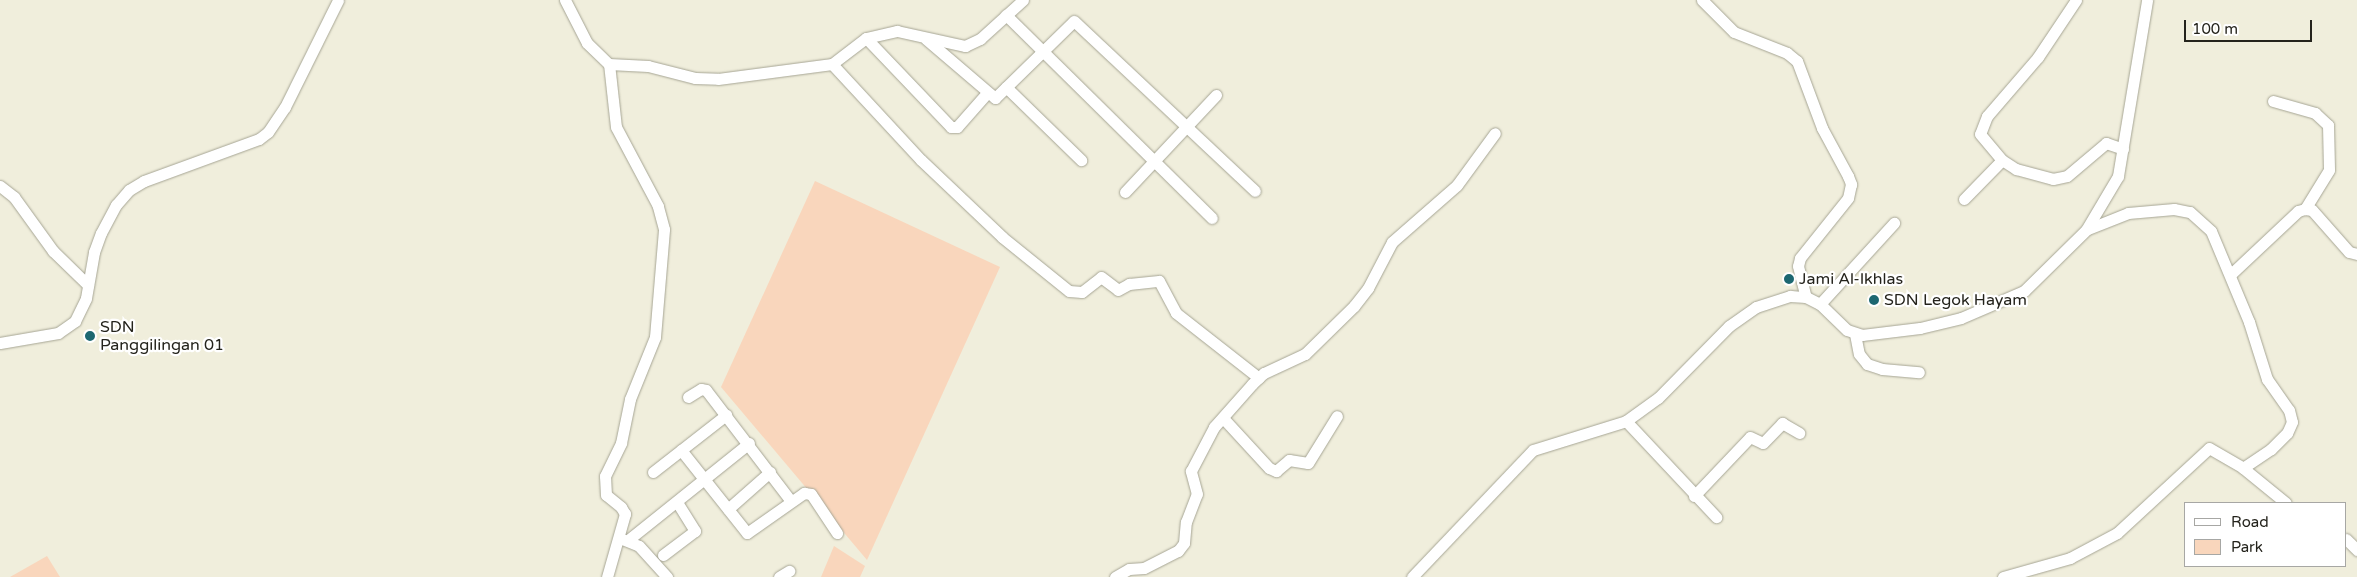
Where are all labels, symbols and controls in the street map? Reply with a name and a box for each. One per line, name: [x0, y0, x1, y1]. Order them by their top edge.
scale bar: [2187, 10, 2314, 42]
text: 100 m: [2192, 20, 2238, 38]
place label: Jami Al-Ikhlas: [1799, 269, 1903, 289]
marker: Jami Al-Ikhlas: [1783, 273, 1795, 285]
place label: SDN Legok Hayam: [1884, 290, 2027, 310]
marker: SDN Legok Hayam: [1868, 294, 1880, 306]
place label: SDN Panggilingan 01: [100, 317, 224, 355]
marker: SDN Panggilingan 01: [84, 330, 96, 342]
legend: [2184, 502, 2347, 567]
text: Road: [2231, 513, 2269, 531]
text: Park: [2231, 538, 2263, 556]

